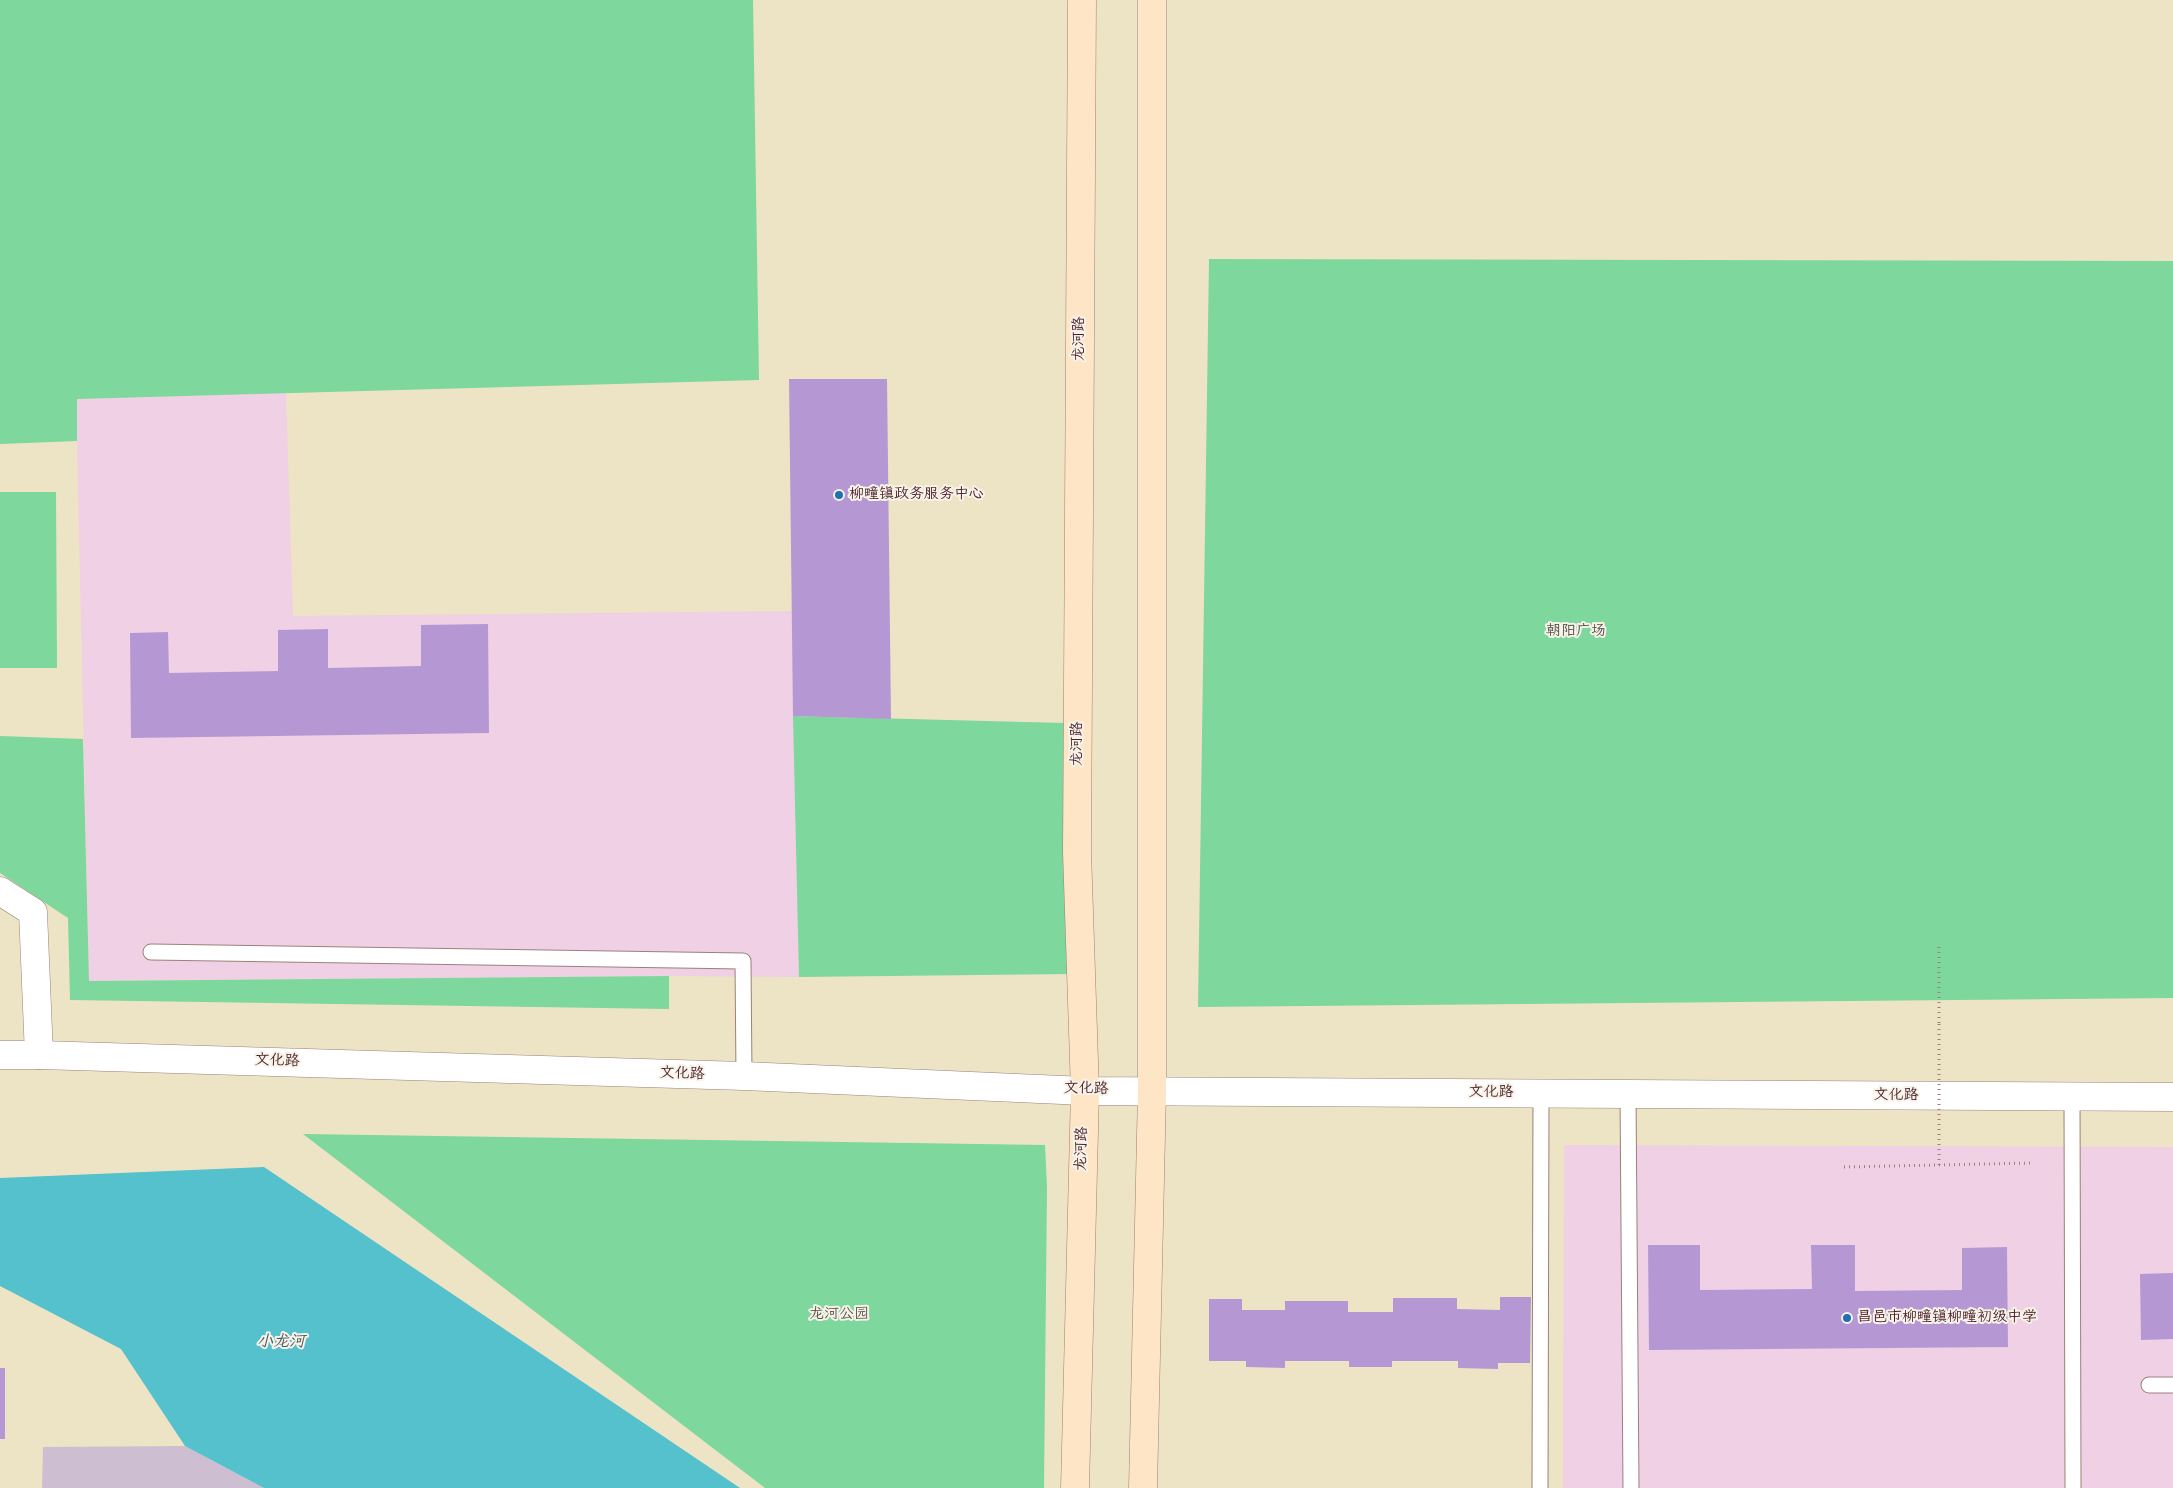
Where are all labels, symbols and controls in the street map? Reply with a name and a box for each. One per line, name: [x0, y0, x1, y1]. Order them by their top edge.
street label: 龙河路: [1071, 317, 1089, 361]
place label: 柳疃镇政务服务中心: [849, 486, 984, 504]
marker: 柳疃镇政务服务中心: [833, 489, 845, 501]
park label: 朝阳广场: [1546, 623, 1606, 641]
street label: 龙河路: [1069, 722, 1087, 766]
street label: 文化路: [254, 1052, 300, 1072]
street label: 文化路: [659, 1065, 705, 1085]
street label: 文化路: [1063, 1081, 1109, 1099]
street label: 文化路: [1469, 1084, 1513, 1102]
street label: 文化路: [1874, 1087, 1918, 1105]
street label: 龙河路: [1074, 1126, 1092, 1172]
park label: 龙河公园: [809, 1306, 869, 1324]
place label: 昌邑市柳疃镇柳疃初级中学: [1857, 1309, 2037, 1327]
marker: 昌邑市柳疃镇柳疃初级中学: [1841, 1312, 1853, 1324]
water label: 小龙河: [257, 1333, 305, 1353]

